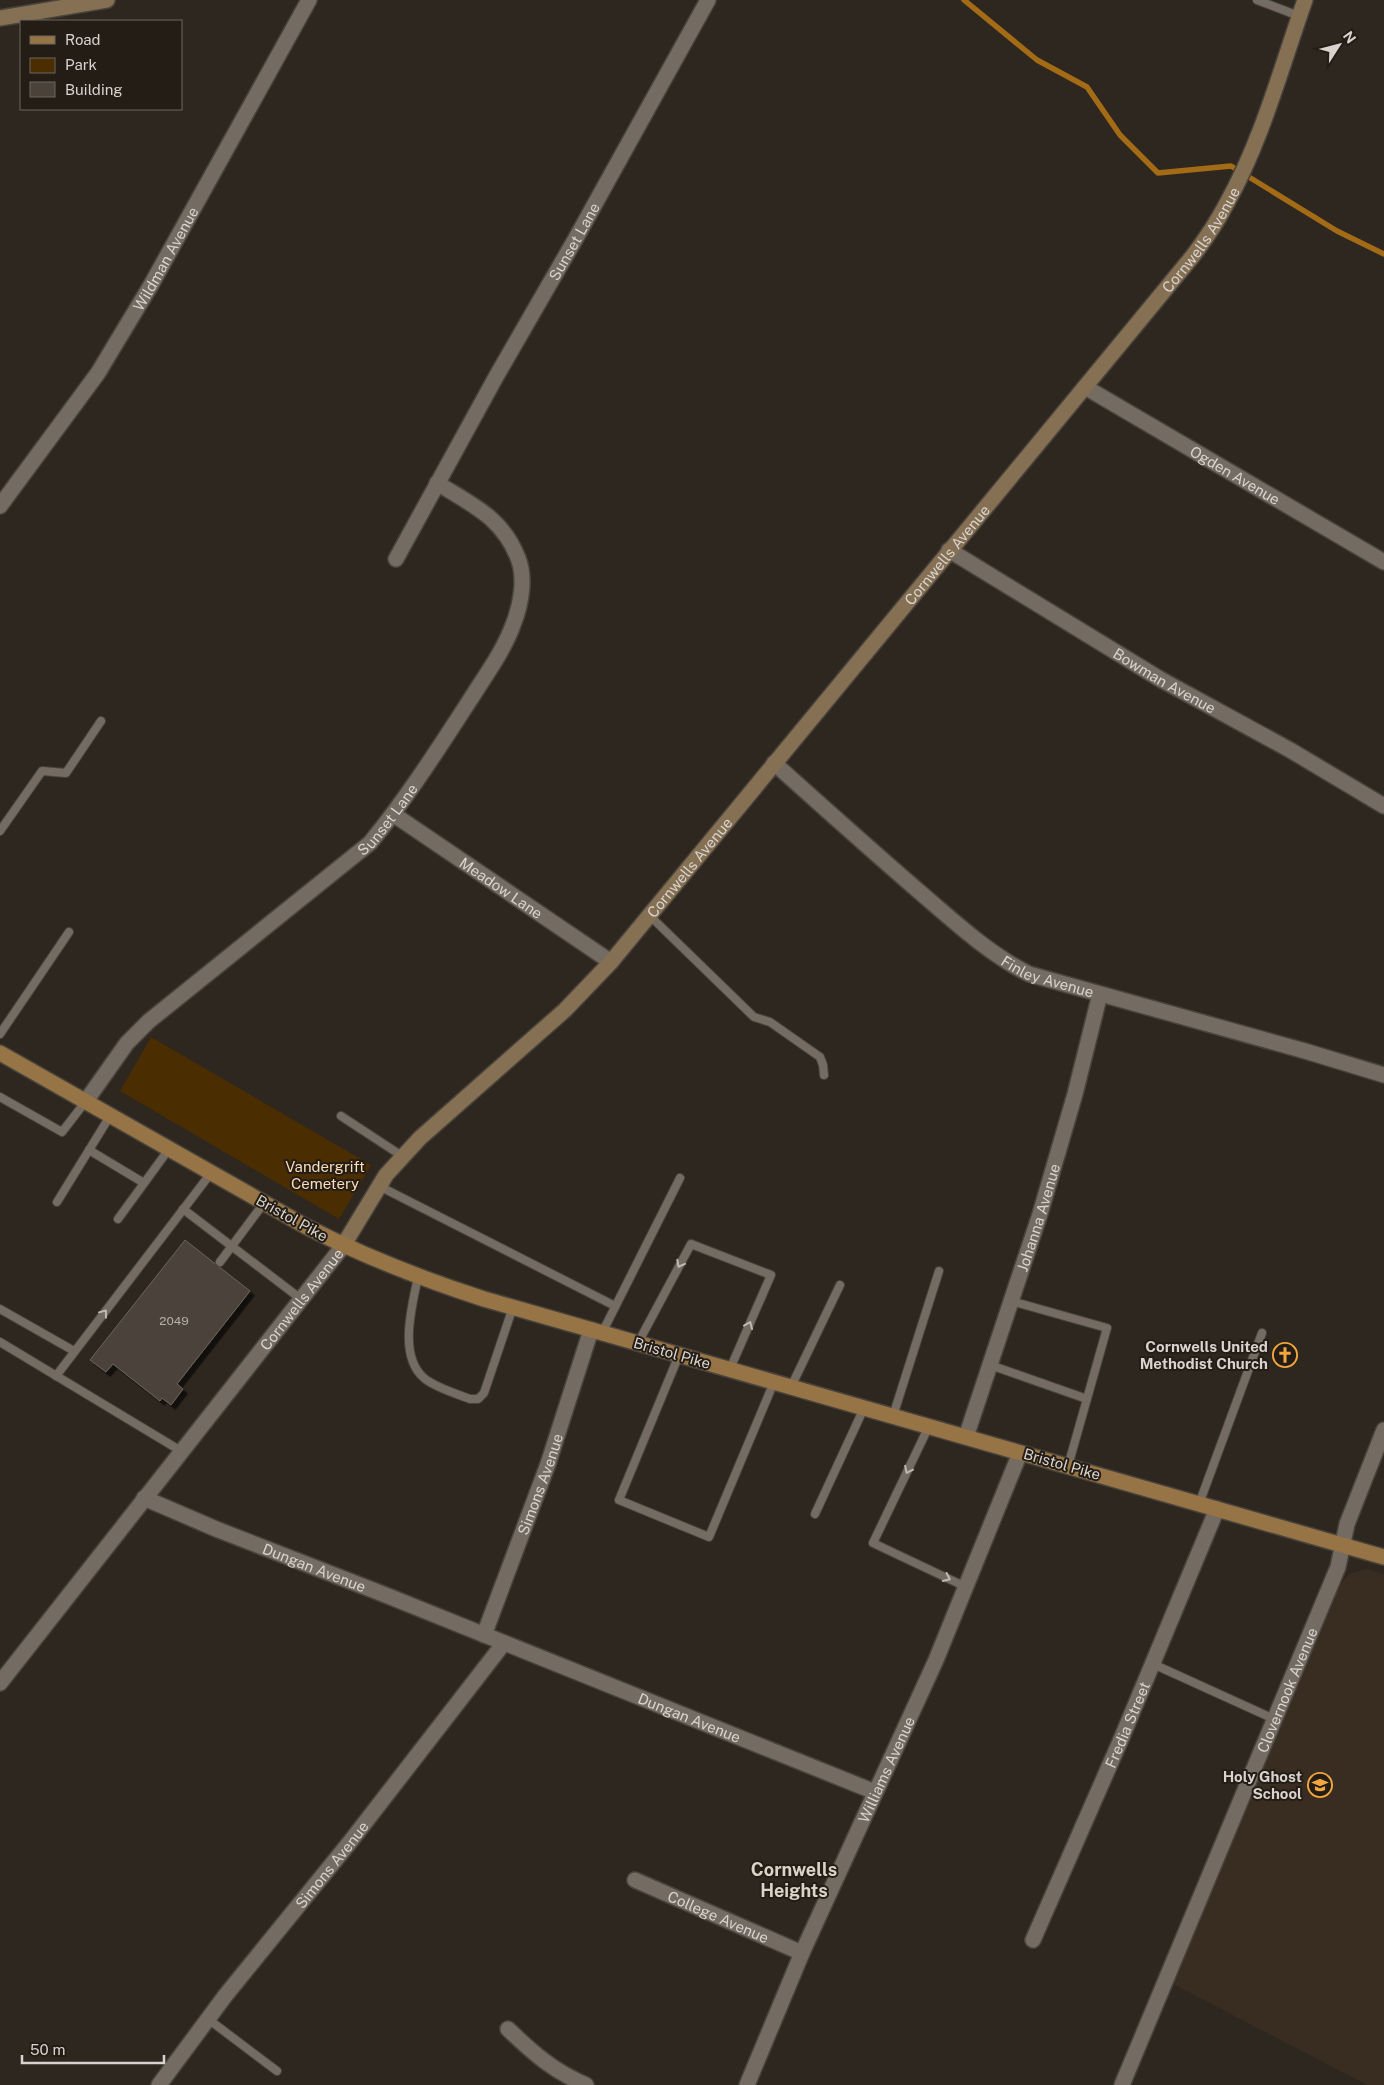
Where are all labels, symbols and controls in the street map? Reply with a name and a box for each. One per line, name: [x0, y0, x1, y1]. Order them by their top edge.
legend: [20, 20, 182, 110]
north arrow: [1314, 20, 1364, 70]
text: N: [1340, 28, 1359, 46]
text: Road: [65, 31, 101, 48]
text: Park: [65, 56, 97, 73]
text: Building: [65, 81, 123, 98]
street label: Cornwells Avenue: [1158, 184, 1243, 296]
street label: Sunset Lane: [545, 200, 602, 283]
street label: Wildman Avenue: [129, 204, 201, 314]
street label: Ogden Avenue: [1187, 442, 1283, 508]
street label: Cornwells Avenue: [901, 501, 993, 608]
street label: Bowman Avenue: [1110, 644, 1219, 716]
street label: Sunset Lane: [354, 780, 420, 859]
street label: Cornwells Avenue: [643, 814, 735, 921]
street label: Meadow Lane: [457, 853, 546, 922]
street label: Finley Avenue: [998, 952, 1096, 1000]
park label: Vandergrift Cemetery: [285, 1158, 365, 1192]
street label: Johanna Avenue: [1013, 1162, 1063, 1274]
street label: Bristol Pike: [253, 1191, 331, 1245]
street label: Cornwells Avenue: [256, 1245, 346, 1353]
one-way arrow: [676, 1258, 686, 1267]
one-way arrow: [98, 1310, 106, 1319]
house number: 2049: [159, 1314, 189, 1328]
one-way arrow: [743, 1321, 753, 1330]
street label: Bristol Pike: [632, 1334, 712, 1372]
place label: Cornwells United Methodist Church: [1140, 1338, 1268, 1372]
church icon: Cornwells United Methodist Church: [1272, 1342, 1298, 1368]
street label: Simons Avenue: [514, 1431, 566, 1537]
street label: Bristol Pike: [1022, 1445, 1102, 1483]
one-way arrow: [904, 1465, 914, 1474]
street label: Dungan Avenue: [260, 1540, 368, 1595]
one-way arrow: [942, 1571, 951, 1582]
street label: Clovernook Avenue: [1253, 1625, 1320, 1755]
street label: Fredia Street: [1101, 1679, 1153, 1770]
street label: Dungan Avenue: [636, 1689, 743, 1746]
street label: Williams Avenue: [854, 1714, 918, 1825]
place label: Holy Ghost School: [1223, 1768, 1302, 1802]
school or university icon: Holy Ghost School: [1307, 1772, 1333, 1798]
street label: Simons Avenue: [291, 1818, 372, 1911]
district label: Cornwells Heights: [751, 1859, 837, 1901]
street label: College Avenue: [665, 1887, 771, 1946]
scale bar: [22, 2032, 165, 2064]
text: 50 m: [30, 2041, 65, 2058]

